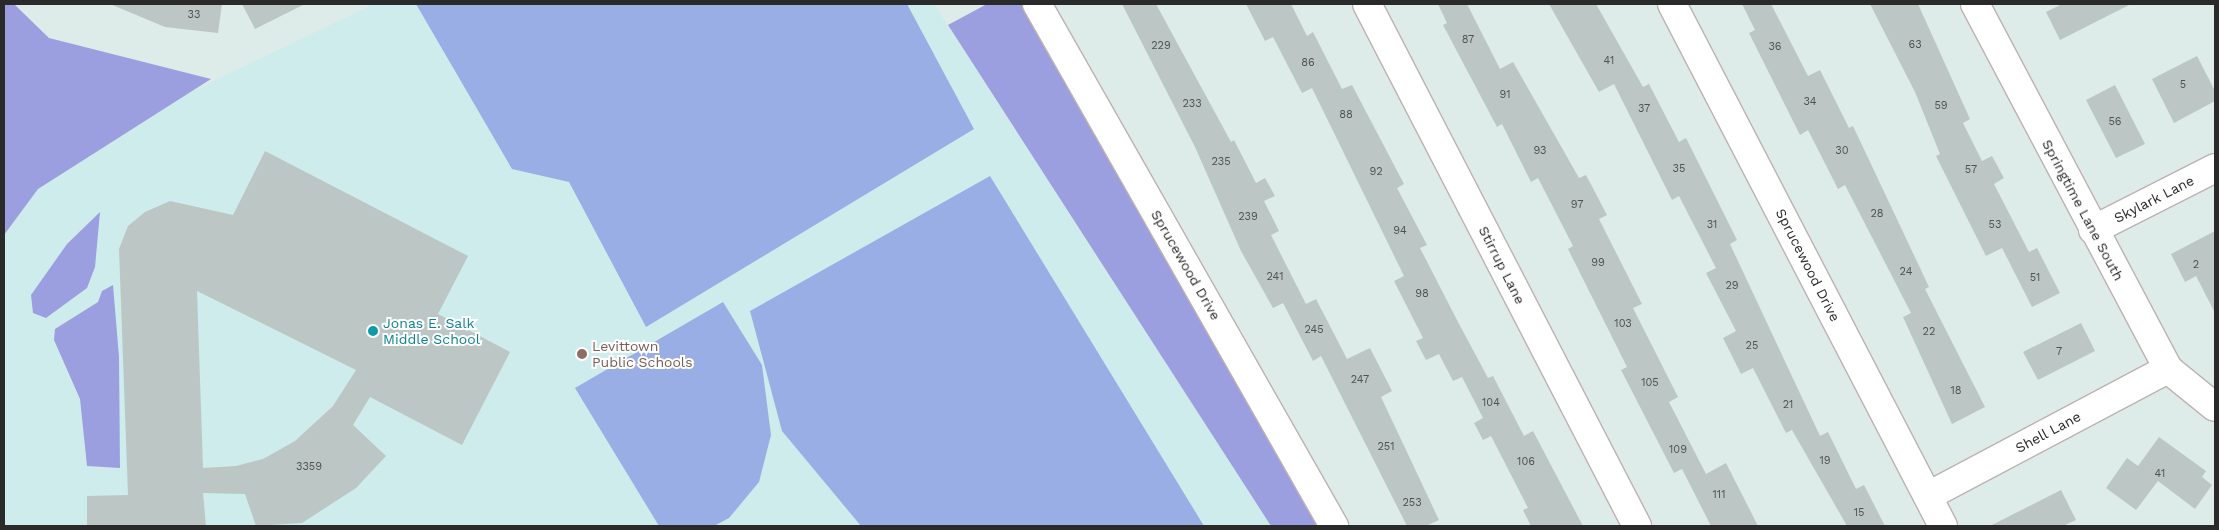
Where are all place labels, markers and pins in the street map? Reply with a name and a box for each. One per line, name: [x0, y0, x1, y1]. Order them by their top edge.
place label: Jonas E. Salk Middle School: [383, 315, 480, 348]
marker: Jonas E. Salk Middle School: [367, 325, 379, 337]
place label: Levittown Public Schools: [592, 338, 693, 371]
marker: Levittown Public Schools: [576, 348, 588, 360]

